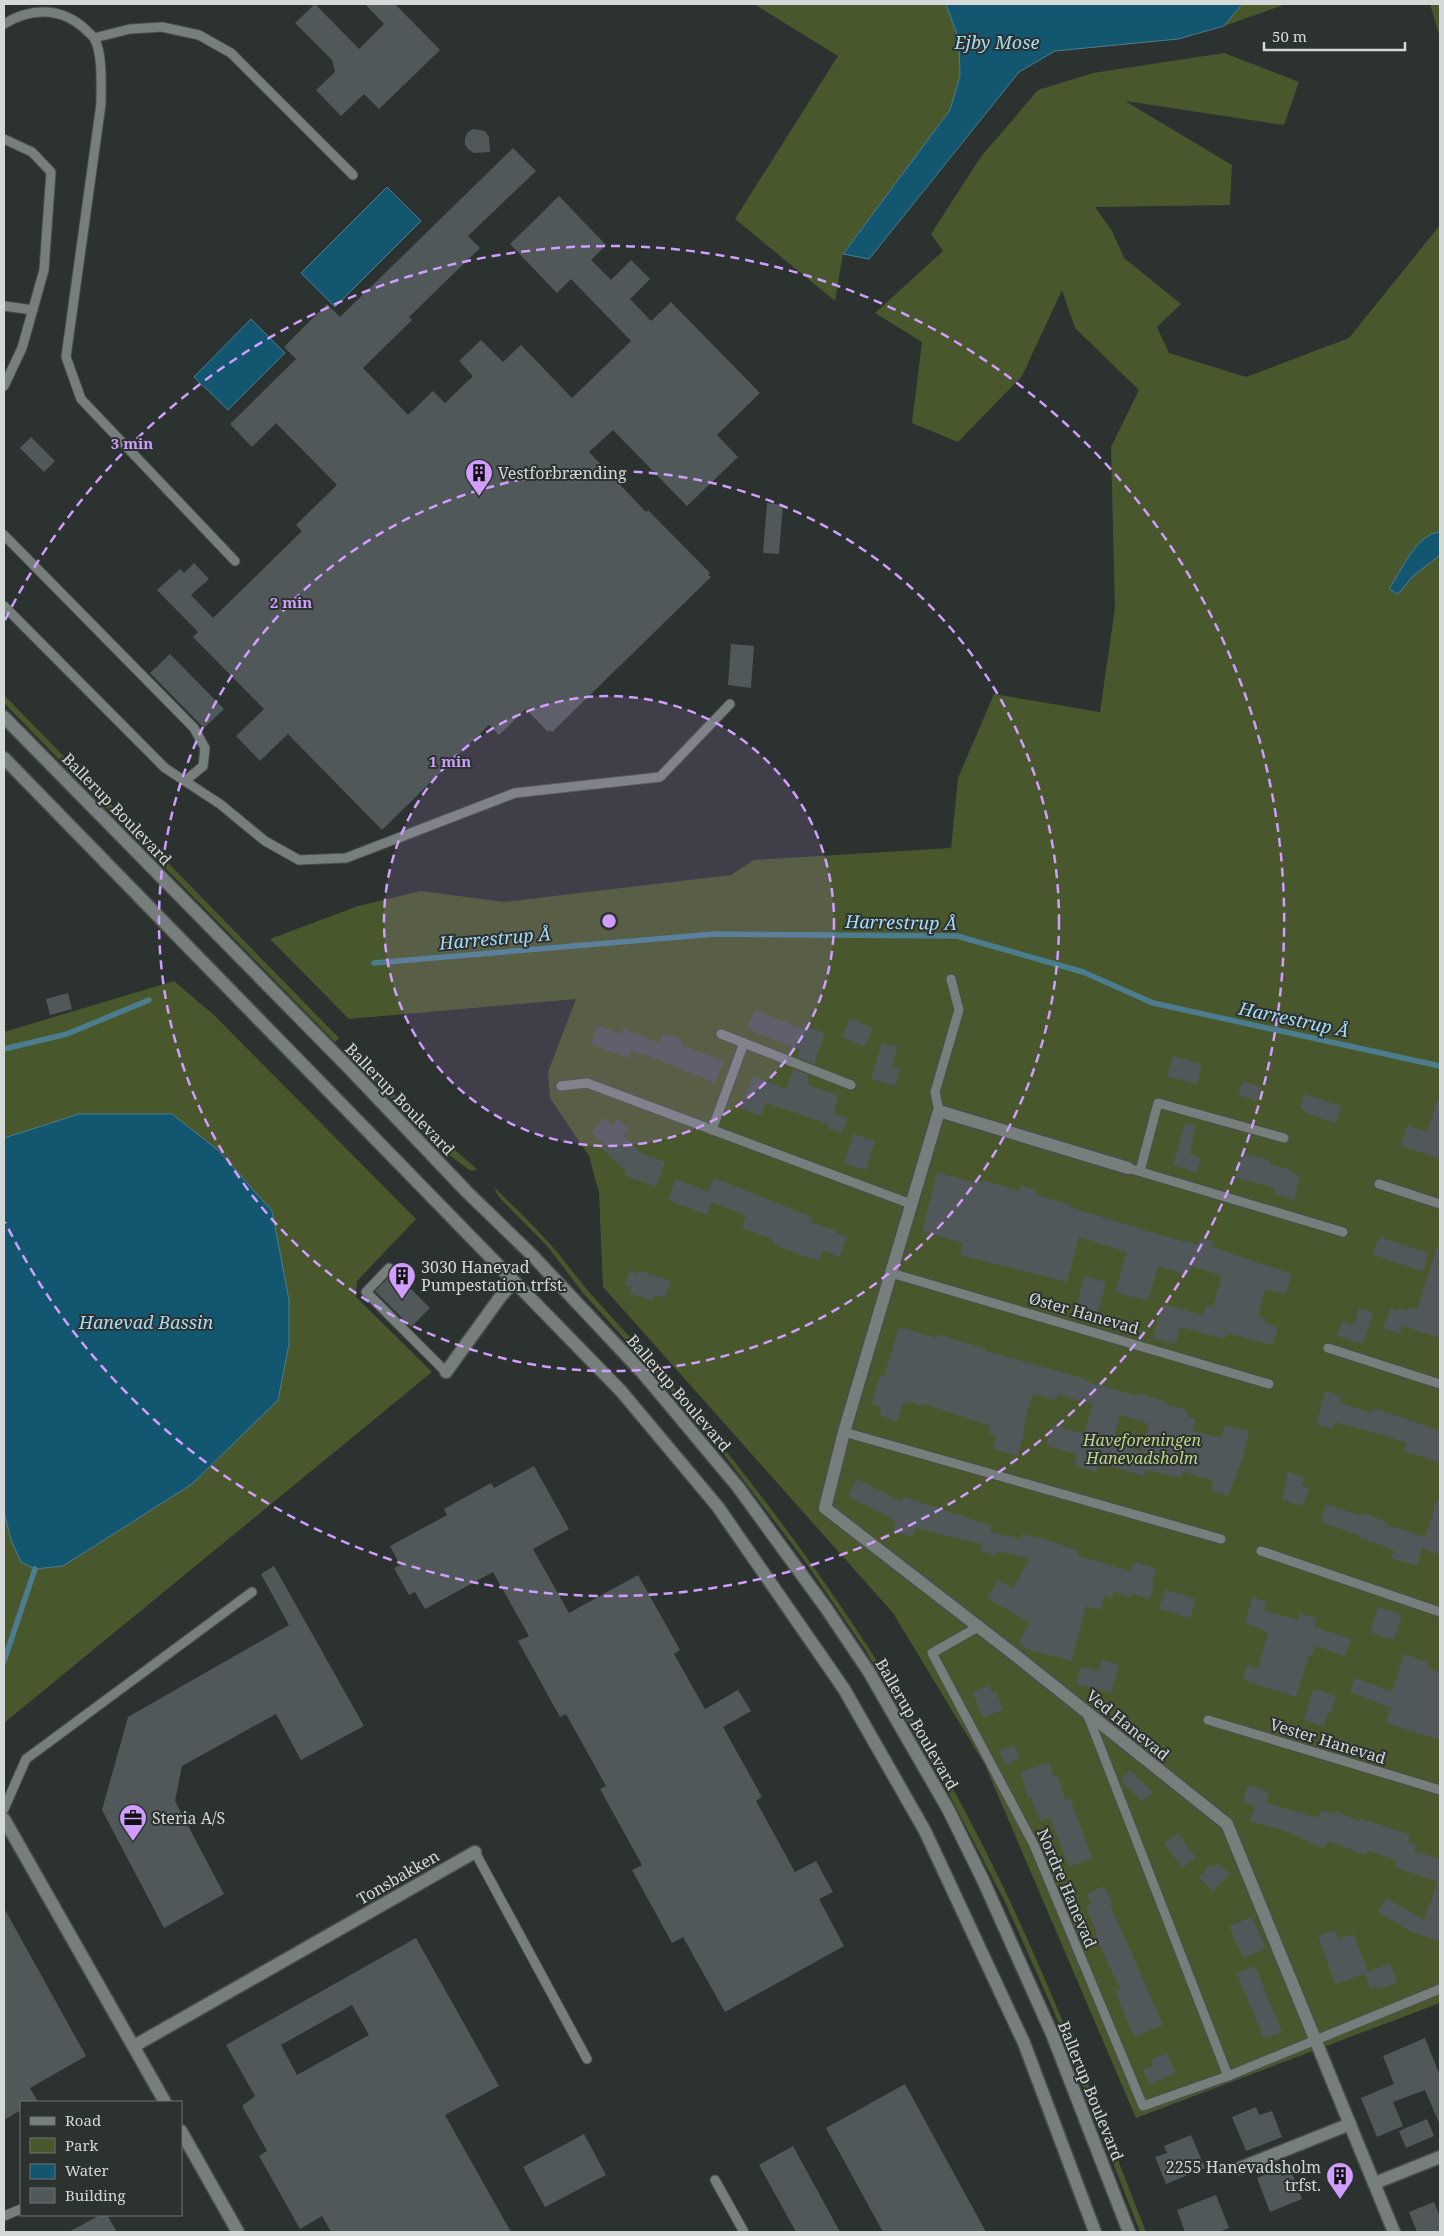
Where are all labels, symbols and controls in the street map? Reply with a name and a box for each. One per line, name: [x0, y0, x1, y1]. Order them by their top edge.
scale bar: [1264, 20, 1405, 52]
text: 50 m: [1272, 26, 1307, 46]
water label: Ejby Mose: [954, 30, 1040, 54]
text: 3 min: [111, 433, 153, 453]
building icon: Vestforbrænding: [464, 458, 494, 497]
place label: Vestforbrænding: [498, 462, 627, 484]
text: 2 min: [270, 592, 312, 612]
street label: Ballerup Boulevard: [57, 748, 177, 870]
text: 1 min: [429, 751, 471, 771]
water label: Harrestrup Å: [844, 909, 957, 935]
centre of rings: [600, 912, 618, 930]
water label: Harrestrup Å: [437, 921, 552, 955]
water label: Harrestrup Å: [1236, 995, 1351, 1042]
street label: Ballerup Boulevard: [340, 1038, 460, 1160]
place label: 3030 Hanevad Pumpestation trfst.: [421, 1256, 567, 1296]
building icon: 3030 Hanevad Pumpestation trfst.: [387, 1261, 417, 1300]
street label: Øster Hanevad: [1026, 1287, 1142, 1339]
water label: Hanevad Bassin: [78, 1310, 214, 1334]
street label: Ballerup Boulevard: [622, 1330, 736, 1456]
park label: Haveforeningen Hanevadsholm: [1082, 1429, 1201, 1469]
street label: Ballerup Boulevard: [870, 1654, 964, 1794]
street label: Ved Hanevad: [1082, 1685, 1174, 1765]
street label: Vester Hanevad: [1267, 1713, 1389, 1769]
office icon: Steria A/S: [118, 1803, 148, 1842]
place label: Steria A/S: [152, 1807, 225, 1829]
street label: Nordre Hanevad: [1032, 1825, 1102, 1951]
street label: Tonsbakken: [353, 1845, 443, 1909]
street label: Ballerup Boulevard: [1053, 2018, 1129, 2164]
legend: [20, 2101, 182, 2216]
text: Road: [65, 2110, 101, 2130]
text: Park: [65, 2135, 99, 2155]
place label: 2255 Hanevadsholm trfst.: [1166, 2156, 1321, 2196]
text: Water: [65, 2160, 108, 2180]
building icon: 2255 Hanevadsholm trfst.: [1325, 2161, 1355, 2200]
text: Building: [65, 2185, 126, 2205]

